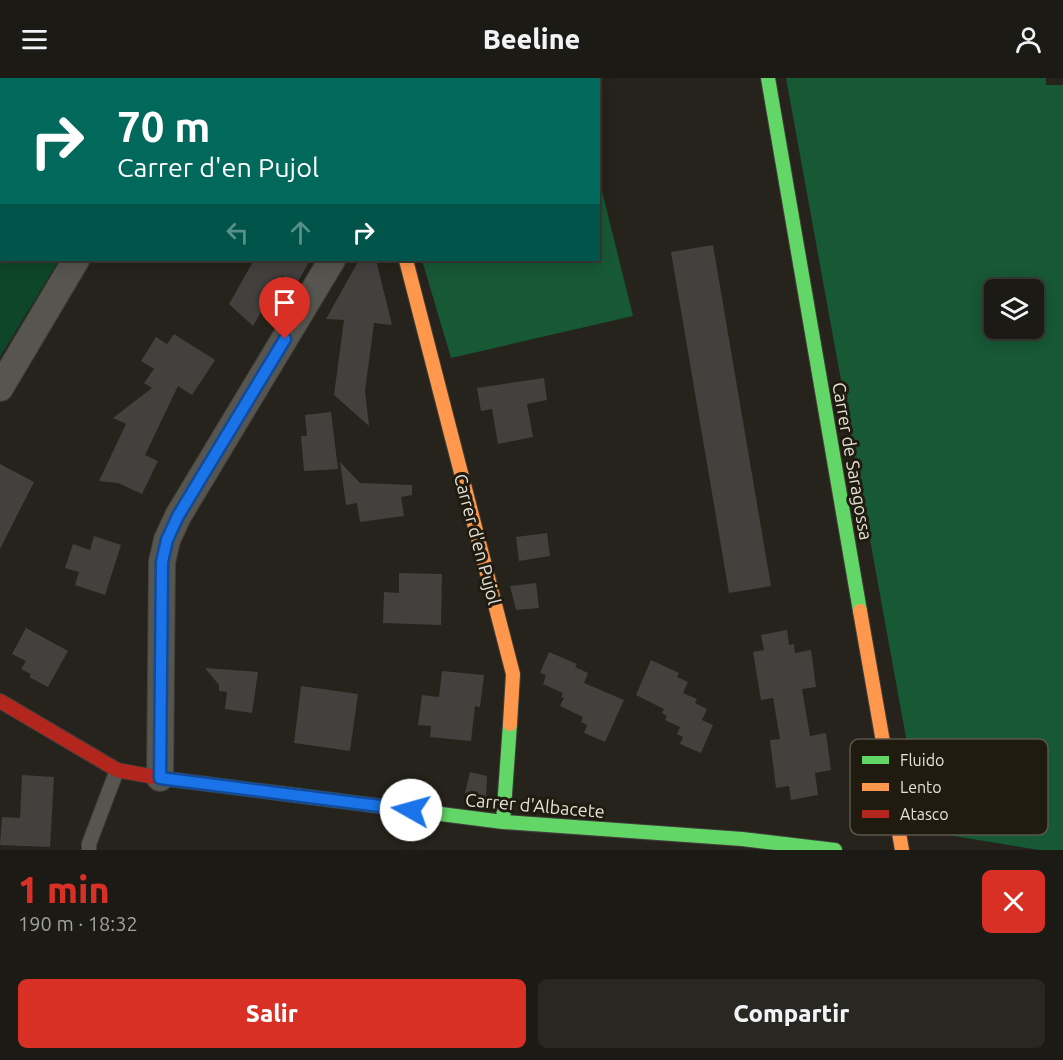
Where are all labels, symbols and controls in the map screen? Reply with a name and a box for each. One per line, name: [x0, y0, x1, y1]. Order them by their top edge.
icon: menu: [18, 23, 51, 56]
icon: person: [1012, 23, 1045, 56]
text: Beeline: [483, 24, 580, 54]
icon: right: [18, 102, 96, 180]
text: 70 m: [117, 103, 211, 150]
text: Carrer d'en Pujol: [117, 152, 319, 182]
icon: left: [221, 216, 254, 249]
icon: ahead: [284, 216, 317, 249]
icon: right: [347, 216, 380, 249]
pin: [259, 277, 310, 339]
map controls: [984, 279, 1044, 339]
button: layers: [984, 279, 1044, 339]
icon: arrive: [268, 286, 301, 319]
street label: Carrer de Saragossa: [829, 381, 877, 541]
street label: Carrer d'en Pujol: [451, 471, 505, 607]
legend: [850, 739, 1048, 835]
text: Fluido: [900, 751, 944, 769]
position arrow: [379, 778, 443, 842]
text: Lento: [900, 778, 942, 796]
street label: Carrer d'Albacete: [464, 789, 606, 821]
text: Atasco: [900, 805, 949, 823]
text: 1 min: [18, 869, 110, 910]
button: close: [982, 870, 1045, 933]
text: 190 m · 18:32: [18, 912, 138, 935]
button: Salir: [18, 979, 526, 1048]
button: Compartir: [538, 979, 1045, 1048]

